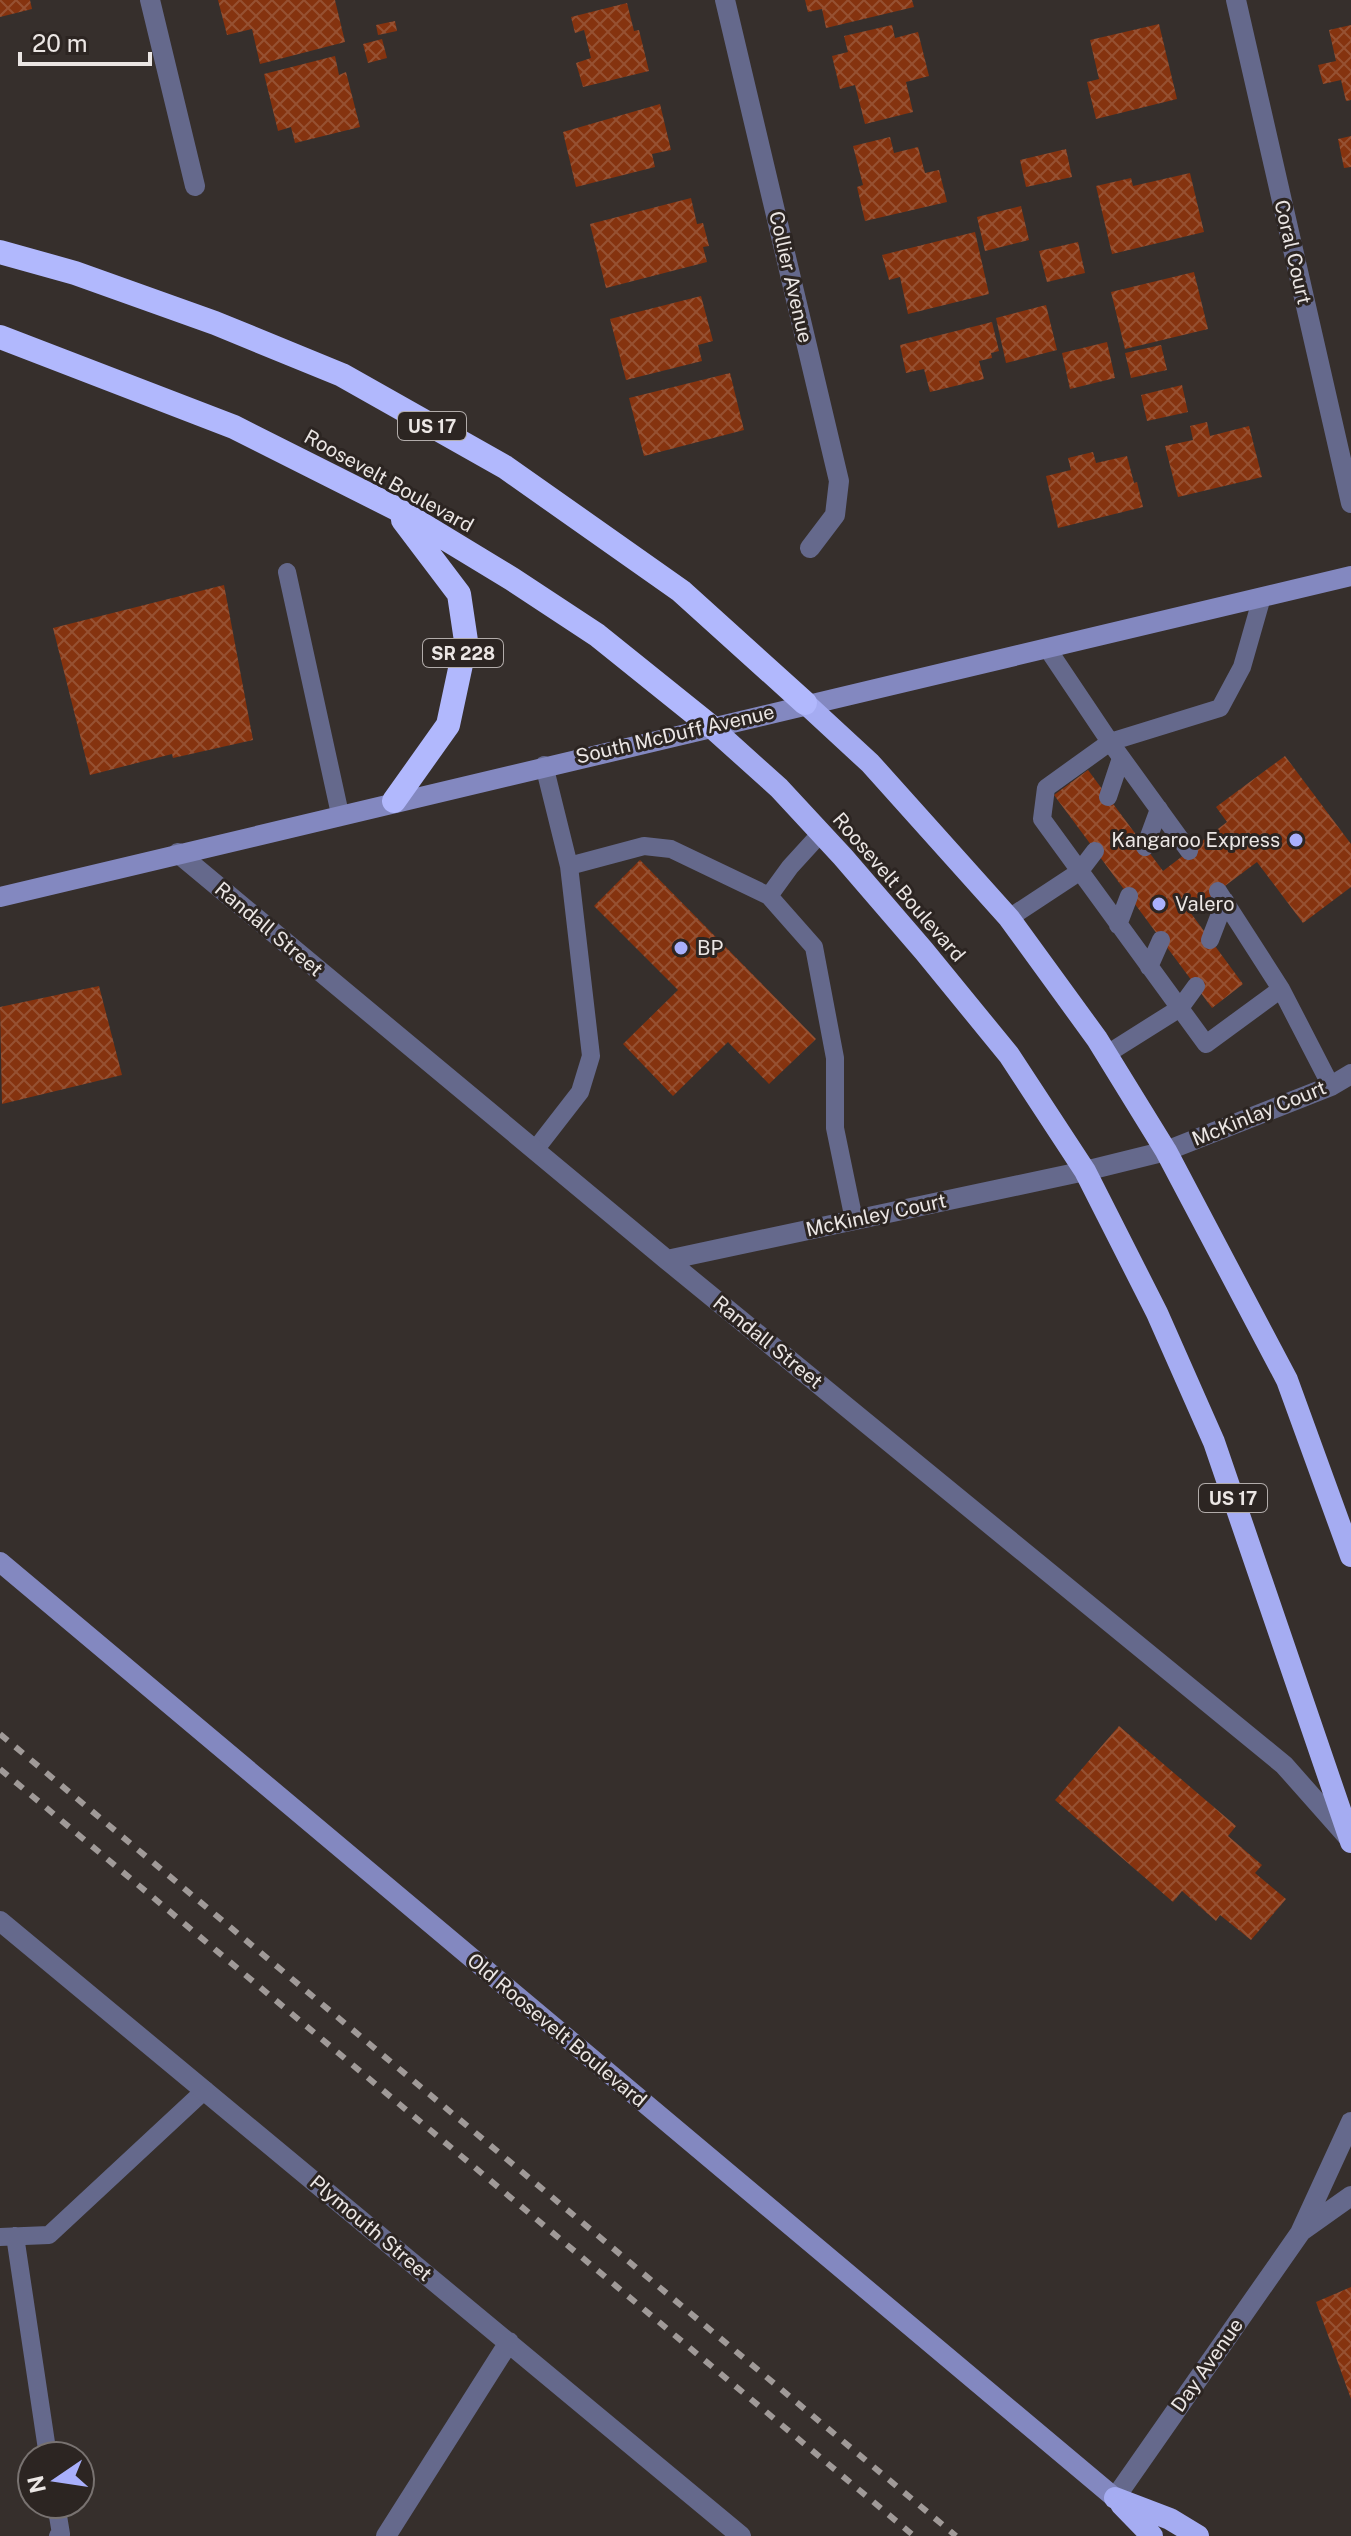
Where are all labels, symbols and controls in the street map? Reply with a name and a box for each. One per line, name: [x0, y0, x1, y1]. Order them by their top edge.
scale bar: [20, 16, 150, 66]
text: 20 m: [32, 29, 88, 57]
street label: Coral Court: [1269, 197, 1317, 307]
street label: Collier Avenue: [764, 209, 818, 345]
road number: US 17: [398, 412, 466, 440]
street label: Roosevelt Boulevard: [300, 424, 478, 538]
road number: SR 228: [423, 639, 503, 667]
street label: South McDuff Avenue: [573, 699, 777, 769]
street label: Roosevelt Boulevard: [828, 807, 970, 967]
place label: Kangaroo Express: [1111, 828, 1280, 852]
marker: Kangaroo Express: [1287, 831, 1305, 849]
street label: Randall Street: [210, 877, 328, 981]
place label: Valero: [1175, 892, 1235, 916]
marker: Valero: [1150, 895, 1168, 913]
place label: BP: [697, 936, 724, 960]
marker: BP: [672, 939, 690, 957]
street label: McKinlay Court: [1188, 1075, 1330, 1151]
street label: McKinley Court: [804, 1188, 948, 1242]
street label: Randall Street: [708, 1290, 828, 1394]
road number: US 17: [1199, 1484, 1267, 1512]
street label: Old Roosevelt Boulevard: [462, 1948, 652, 2112]
street label: Plymouth Street: [305, 2170, 437, 2286]
street label: Day Avenue: [1166, 2314, 1248, 2416]
north arrow: [16, 2440, 96, 2520]
text: N: [22, 2473, 51, 2496]

